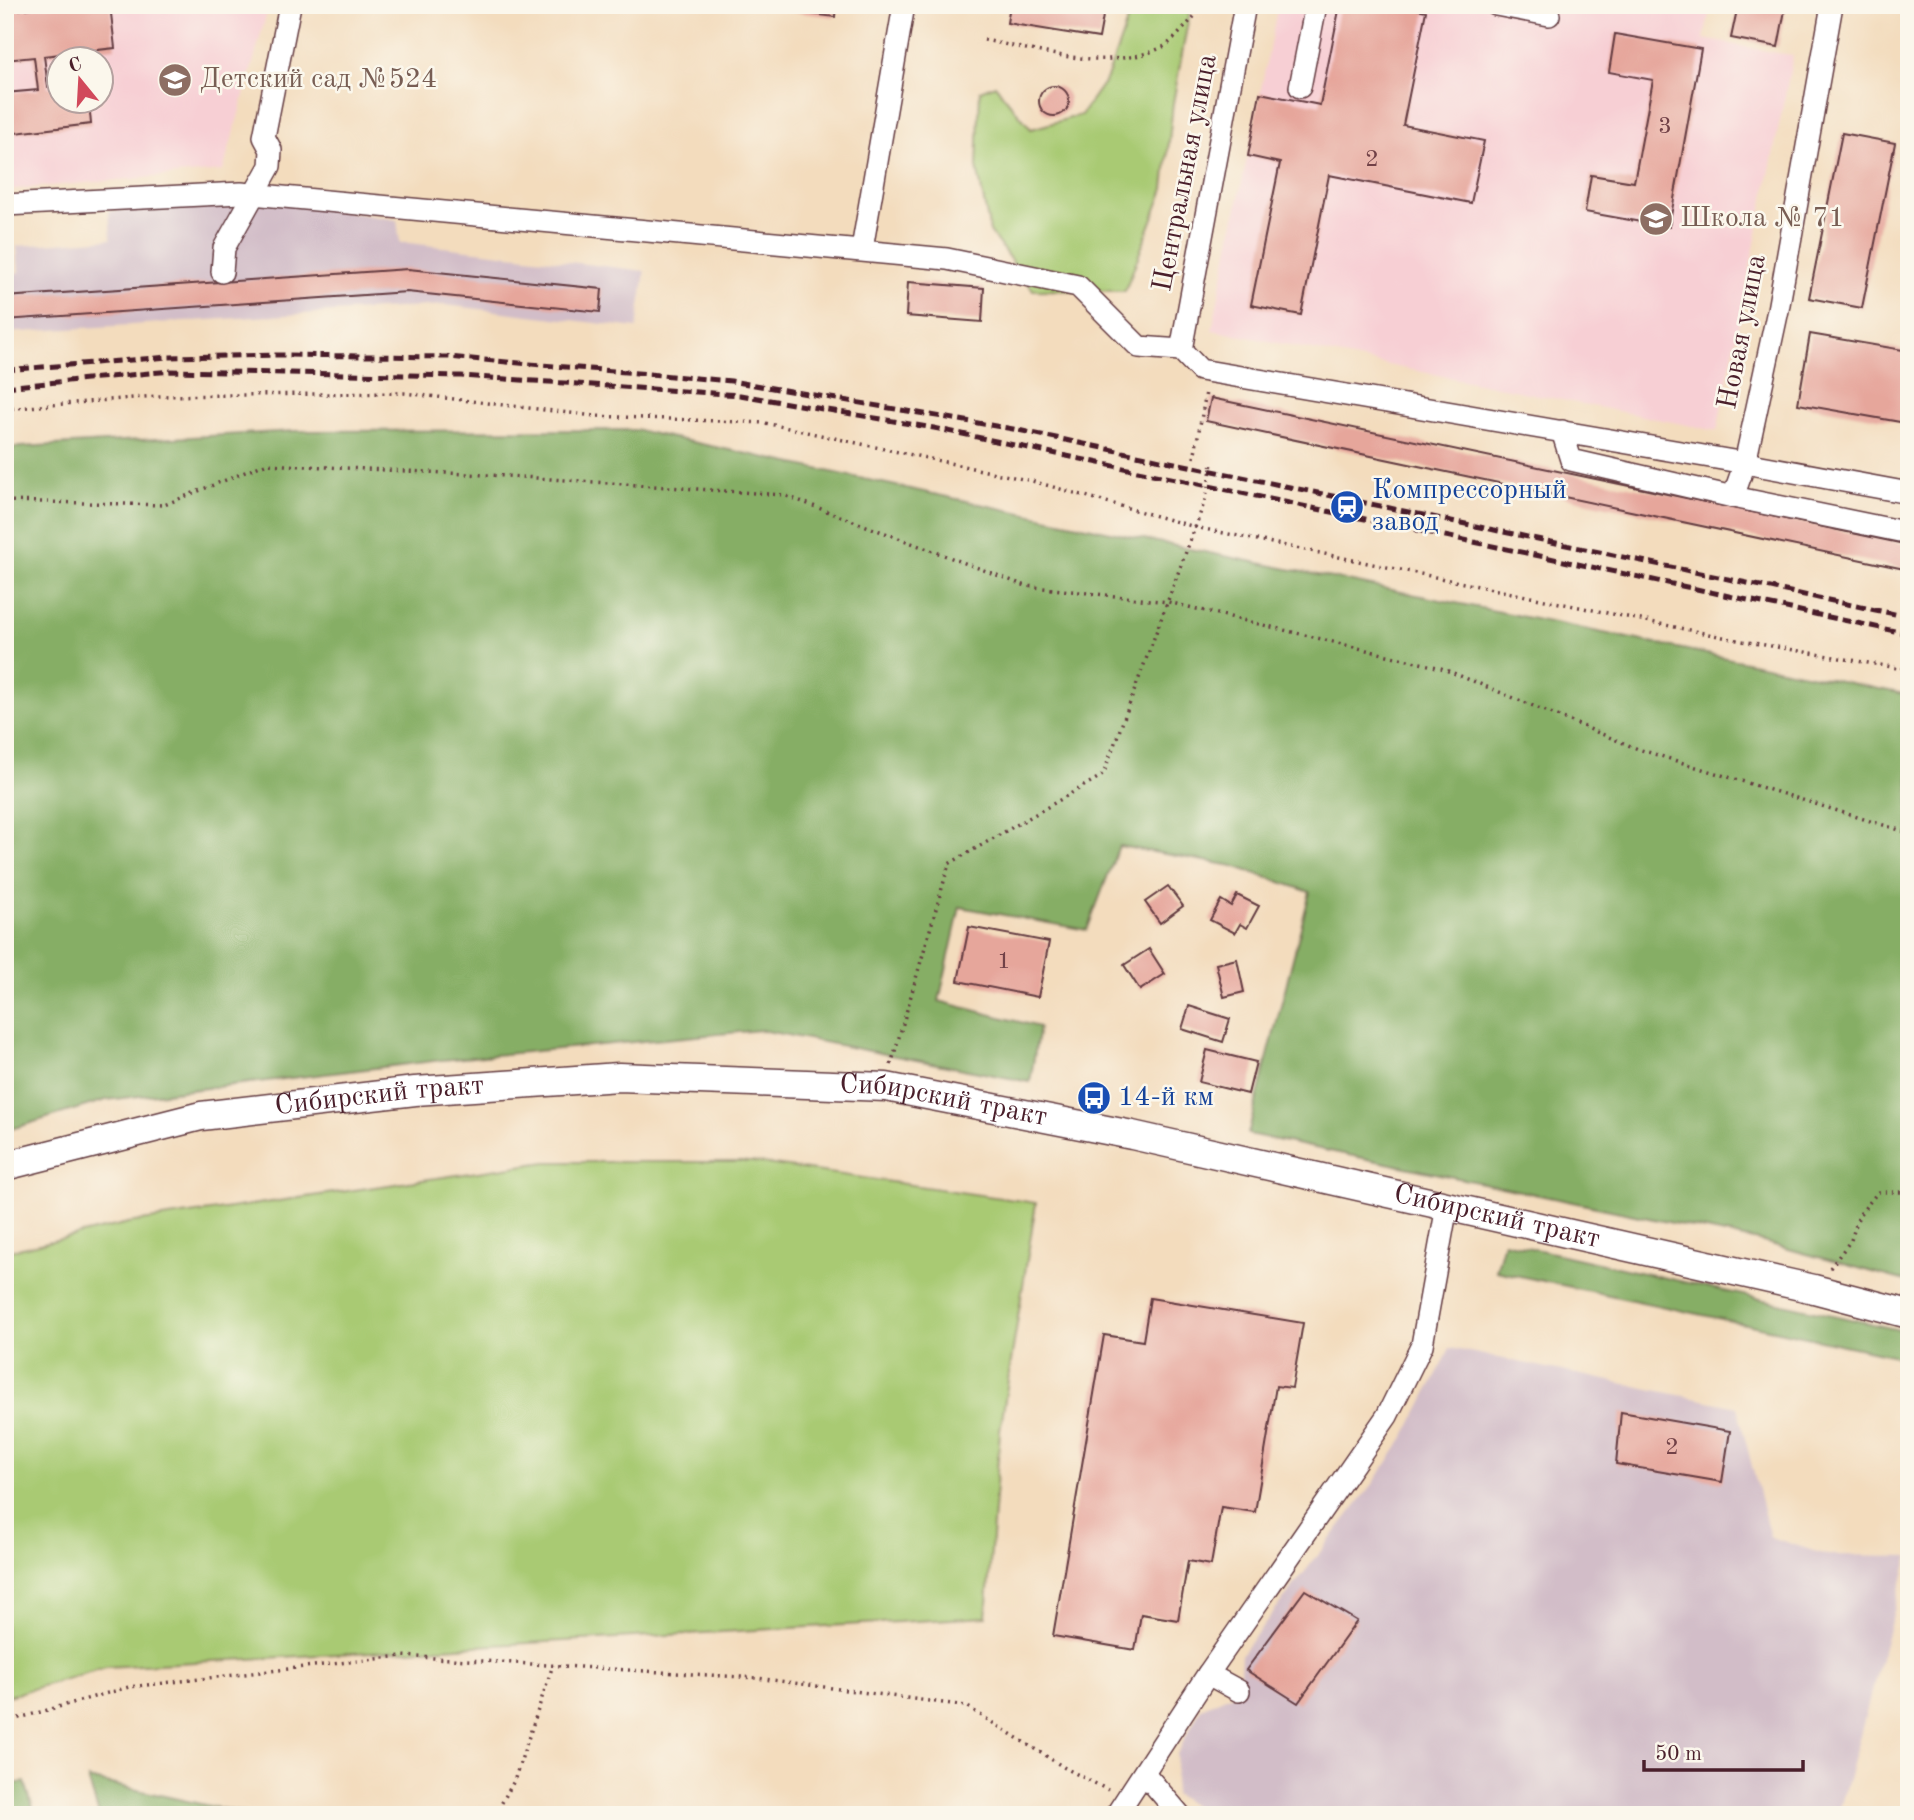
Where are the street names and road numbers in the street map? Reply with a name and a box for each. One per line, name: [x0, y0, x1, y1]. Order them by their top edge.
street label: Центральная улица: [1149, 52, 1223, 294]
street label: Новая улица: [1714, 252, 1772, 412]
street label: Сибирский тракт: [839, 1071, 1049, 1132]
street label: Сибирский тракт: [273, 1072, 485, 1121]
street label: Сибирский тракт: [1391, 1181, 1603, 1254]

